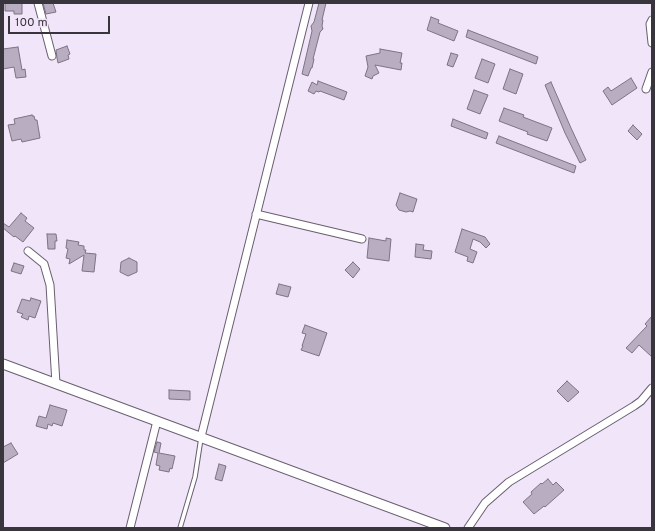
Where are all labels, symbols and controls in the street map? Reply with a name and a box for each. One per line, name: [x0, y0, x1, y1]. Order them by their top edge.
scale bar: [10, 8, 112, 34]
text: 100 m: [15, 15, 48, 31]

